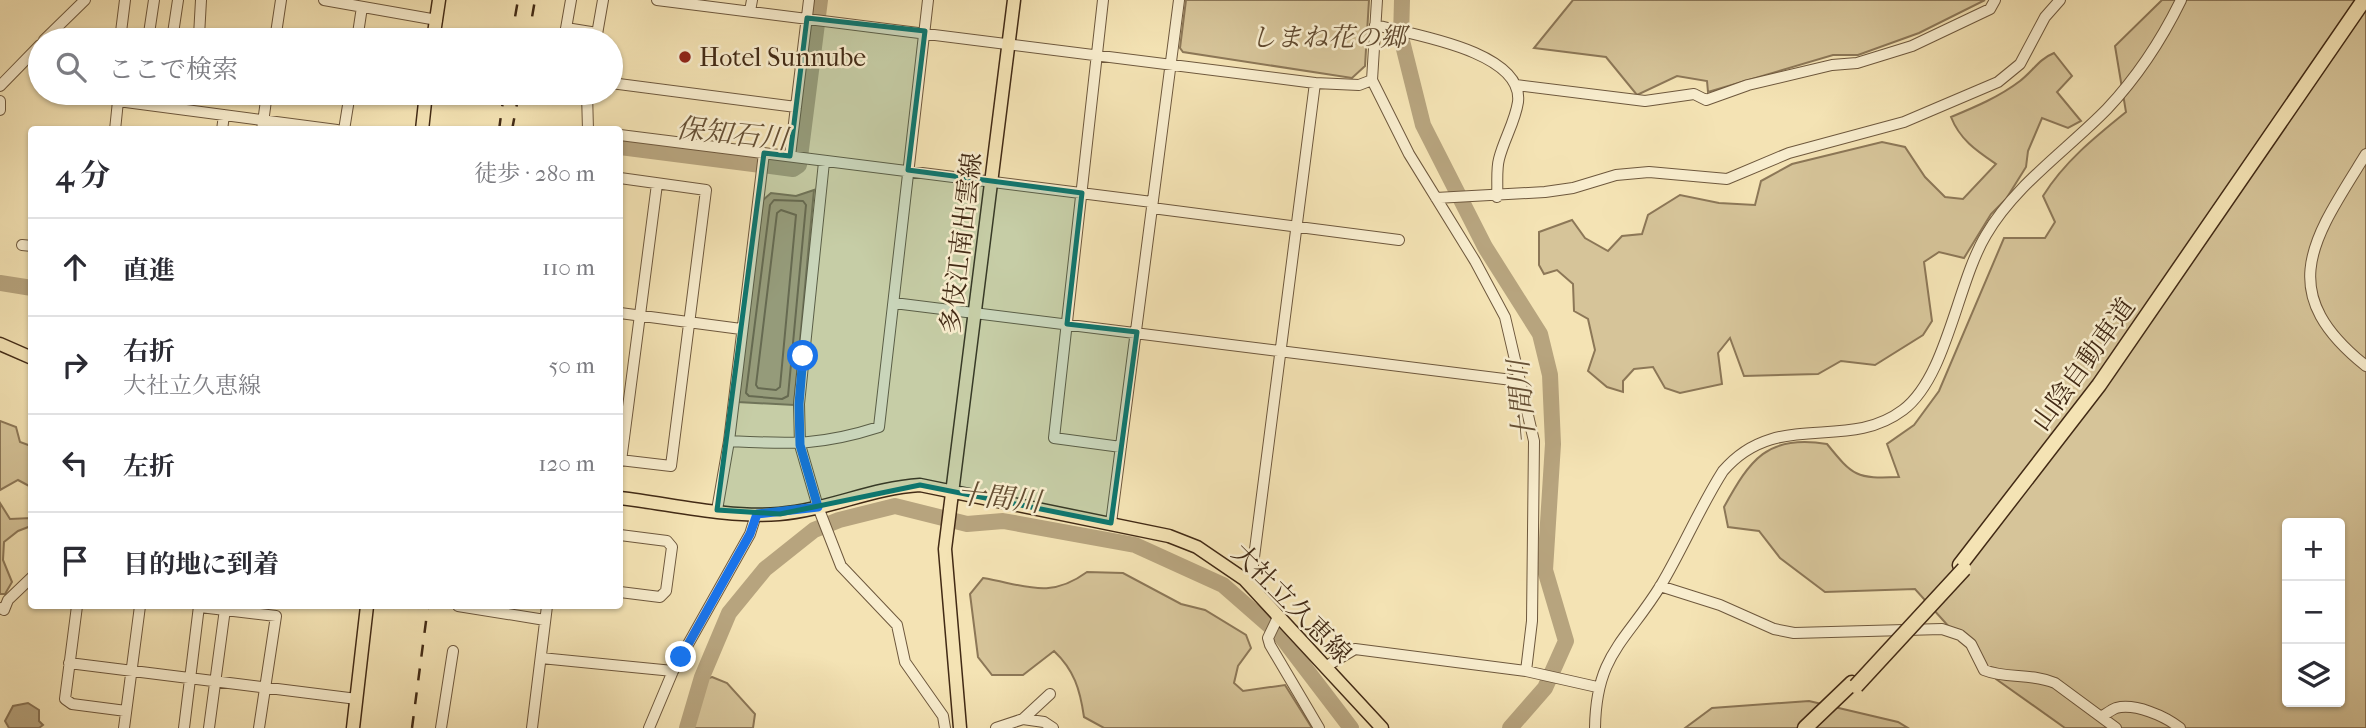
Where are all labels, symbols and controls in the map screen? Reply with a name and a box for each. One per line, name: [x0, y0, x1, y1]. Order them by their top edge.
park label: しまね花の郷: [1250, 22, 1411, 53]
search box: [28, 28, 623, 105]
place label: Hotel Sunnube: [699, 42, 866, 73]
icon: search: [52, 48, 90, 86]
marker: Hotel Sunnube: [677, 49, 693, 65]
text: ここで検索: [108, 54, 238, 85]
water label: 保知石川: [675, 111, 792, 156]
street label: 多伎江南出雲線: [935, 151, 988, 335]
text: 4 分: [56, 158, 110, 193]
text: 徒歩 · 280 m: [474, 160, 595, 187]
icon: ahead: [56, 248, 94, 286]
text: 110 m: [542, 254, 595, 281]
text: 直進: [123, 255, 175, 286]
street label: 山陰自動車道: [2025, 292, 2142, 437]
text: 右折: [123, 336, 175, 367]
route start: [787, 340, 818, 371]
icon: right: [56, 346, 94, 384]
text: 50 m: [548, 352, 595, 379]
water label: 十間川: [1501, 356, 1542, 445]
text: 大社立久恵線: [123, 372, 261, 399]
icon: left: [56, 444, 94, 482]
text: 120 m: [538, 450, 595, 477]
text: 左折: [123, 451, 175, 482]
water label: 十間川: [955, 477, 1045, 519]
map controls: [2282, 518, 2345, 707]
button: +: [2282, 518, 2345, 581]
street label: 大社立久恵線: [1226, 537, 1358, 669]
icon: arrive: [56, 542, 94, 580]
text: 目的地に到着: [123, 549, 279, 580]
button: −: [2282, 581, 2345, 644]
route end: [665, 641, 696, 672]
button: layers: [2282, 644, 2345, 707]

